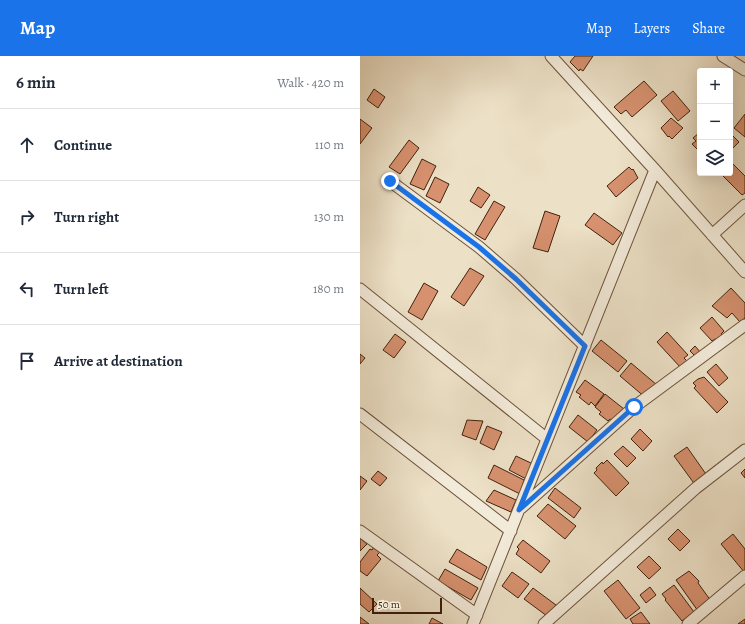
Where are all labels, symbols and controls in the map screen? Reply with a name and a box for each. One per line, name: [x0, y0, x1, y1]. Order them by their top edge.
text: Map: [20, 15, 55, 41]
text: Map: [586, 19, 612, 38]
text: Layers: [634, 19, 670, 38]
text: Share: [692, 19, 725, 38]
map controls: [697, 68, 733, 176]
button: +: [697, 68, 733, 104]
text: 6 min: [16, 71, 56, 94]
text: Walk · 420 m: [277, 74, 344, 91]
button: −: [697, 104, 733, 140]
icon: ahead: [16, 134, 38, 156]
text: Continue: [54, 135, 112, 155]
text: 110 m: [315, 136, 344, 153]
button: layers: [697, 140, 733, 176]
route end: [381, 172, 399, 190]
icon: right: [16, 206, 38, 228]
text: Turn right: [54, 207, 119, 227]
text: 130 m: [314, 208, 344, 225]
icon: left: [16, 278, 38, 300]
text: Turn left: [54, 279, 109, 299]
text: 180 m: [313, 280, 344, 297]
icon: arrive: [16, 350, 38, 372]
text: Arrive at destination: [54, 351, 183, 371]
route start: [625, 398, 643, 416]
scale bar: [372, 596, 442, 615]
text: 50 m: [378, 597, 400, 612]

